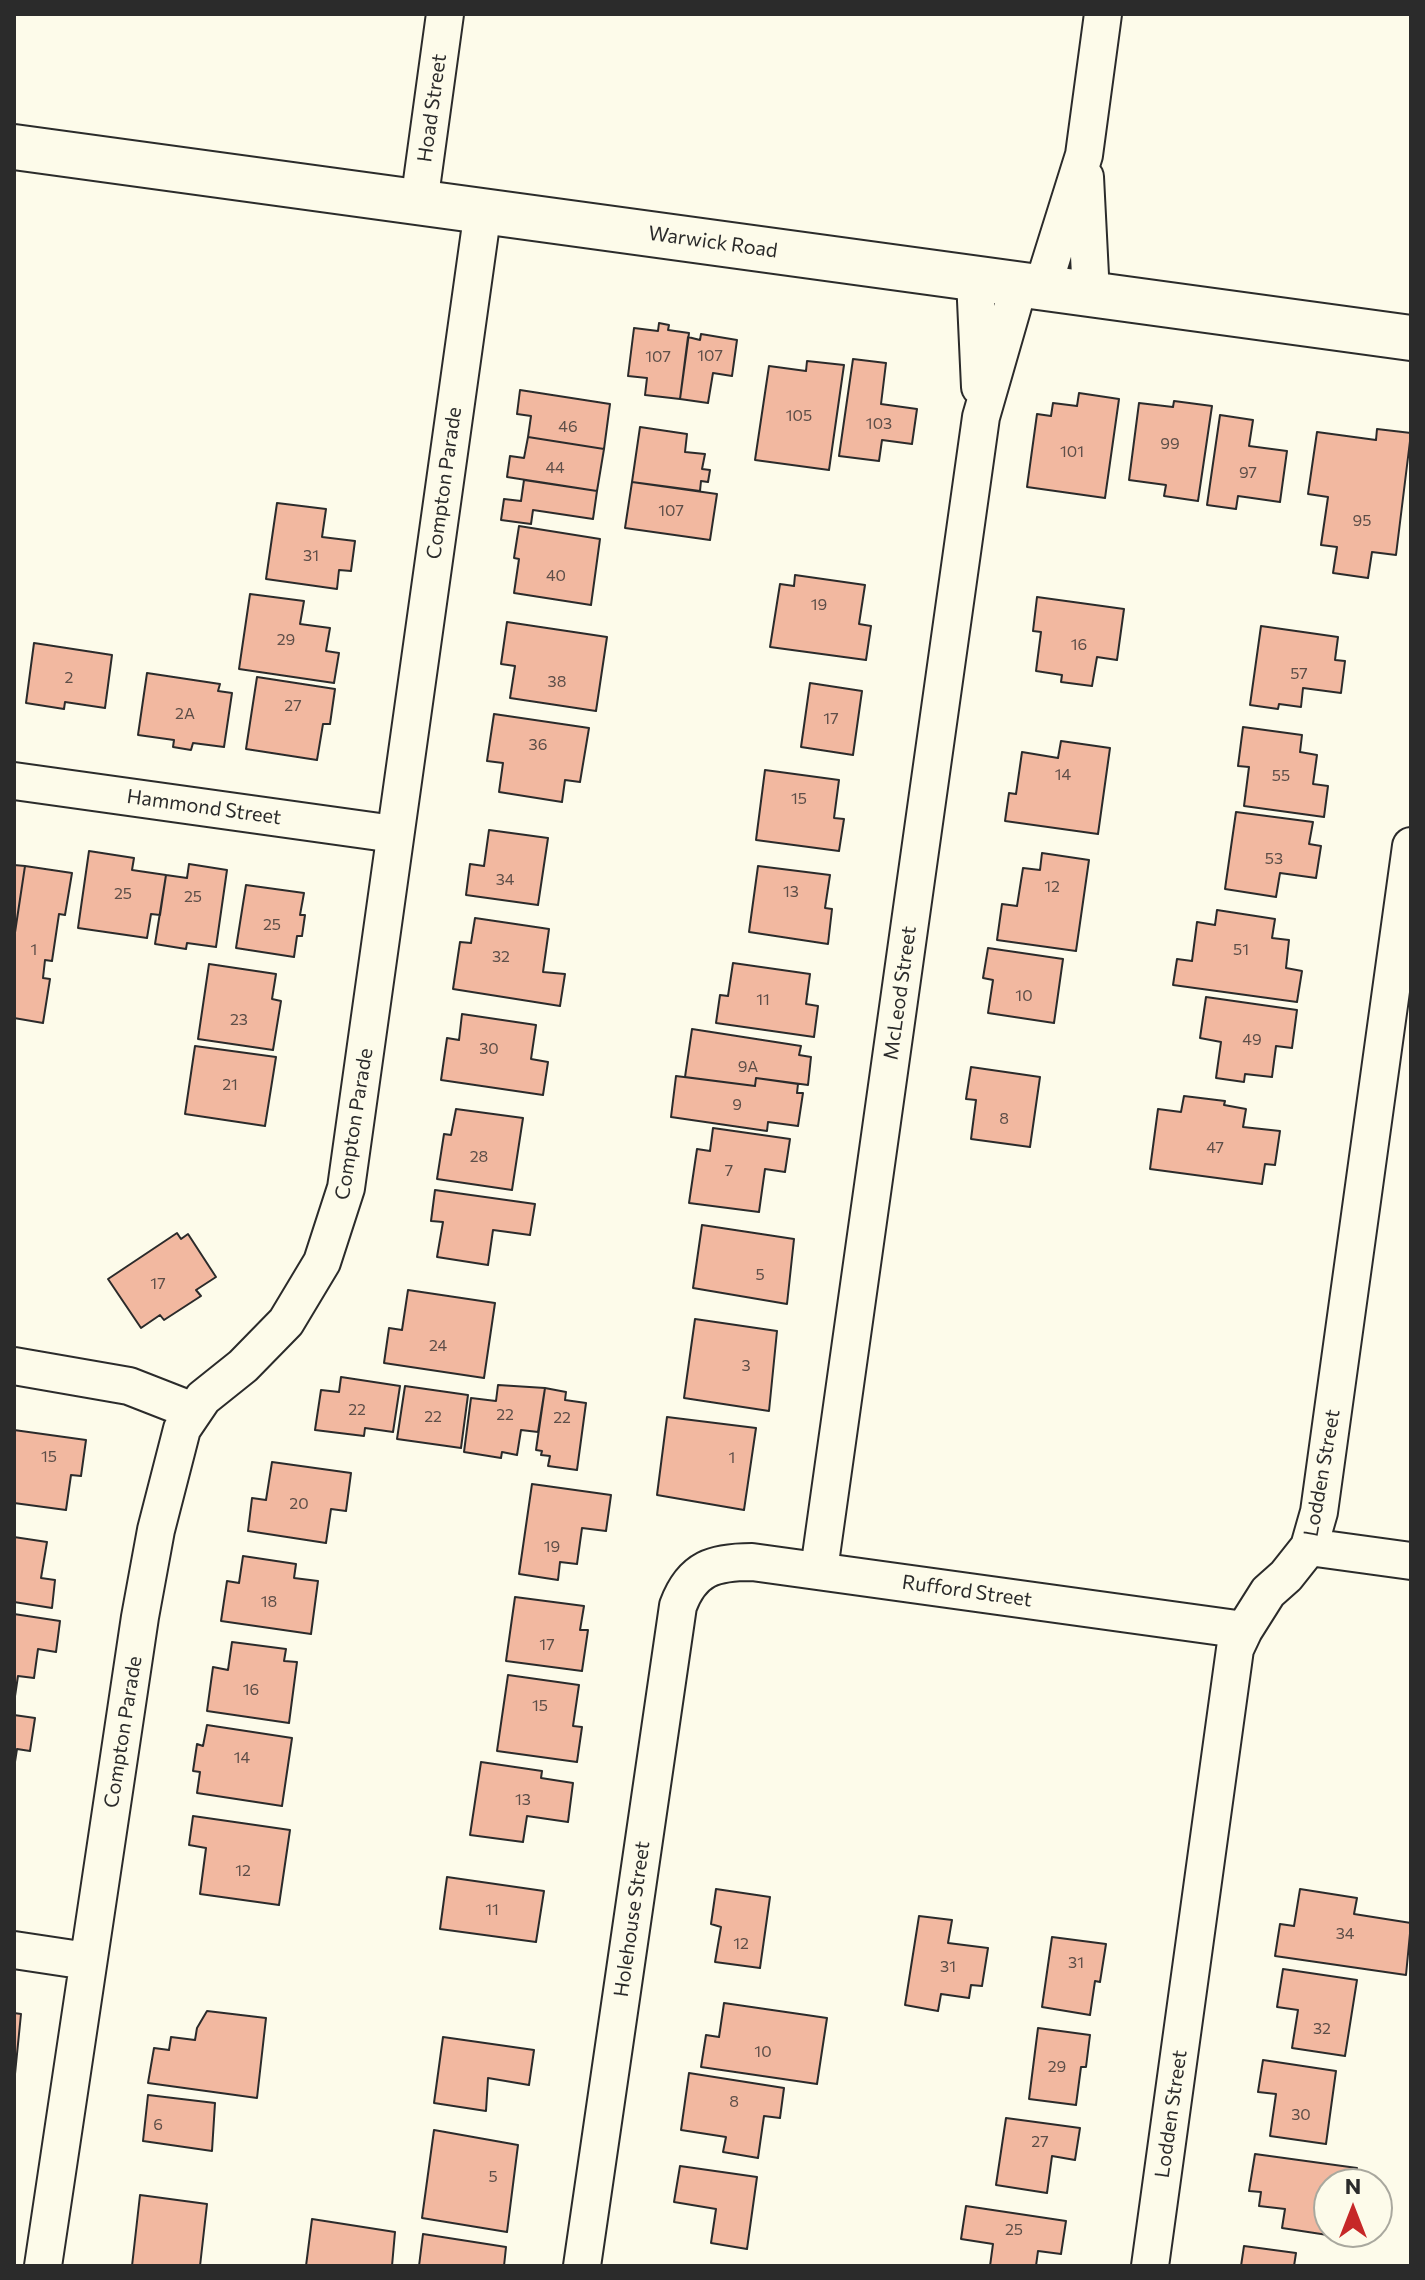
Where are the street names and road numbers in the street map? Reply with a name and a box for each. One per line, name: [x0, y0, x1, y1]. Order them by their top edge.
street label: Hoad Street: [413, 52, 451, 164]
street label: Warwick Road: [647, 221, 779, 263]
street label: Compton Parade: [421, 405, 467, 561]
street label: Hammond Street: [125, 784, 283, 830]
street label: McLeod Street: [879, 925, 921, 1061]
street label: Compton Parade: [330, 1046, 378, 1202]
street label: Lodden Street: [1299, 1407, 1345, 1539]
street label: Rufford Street: [901, 1570, 1033, 1612]
street label: Compton Parade: [99, 1654, 147, 1810]
street label: Holehouse Street: [609, 1840, 655, 1998]
street label: Lodden Street: [1150, 2049, 1192, 2179]

